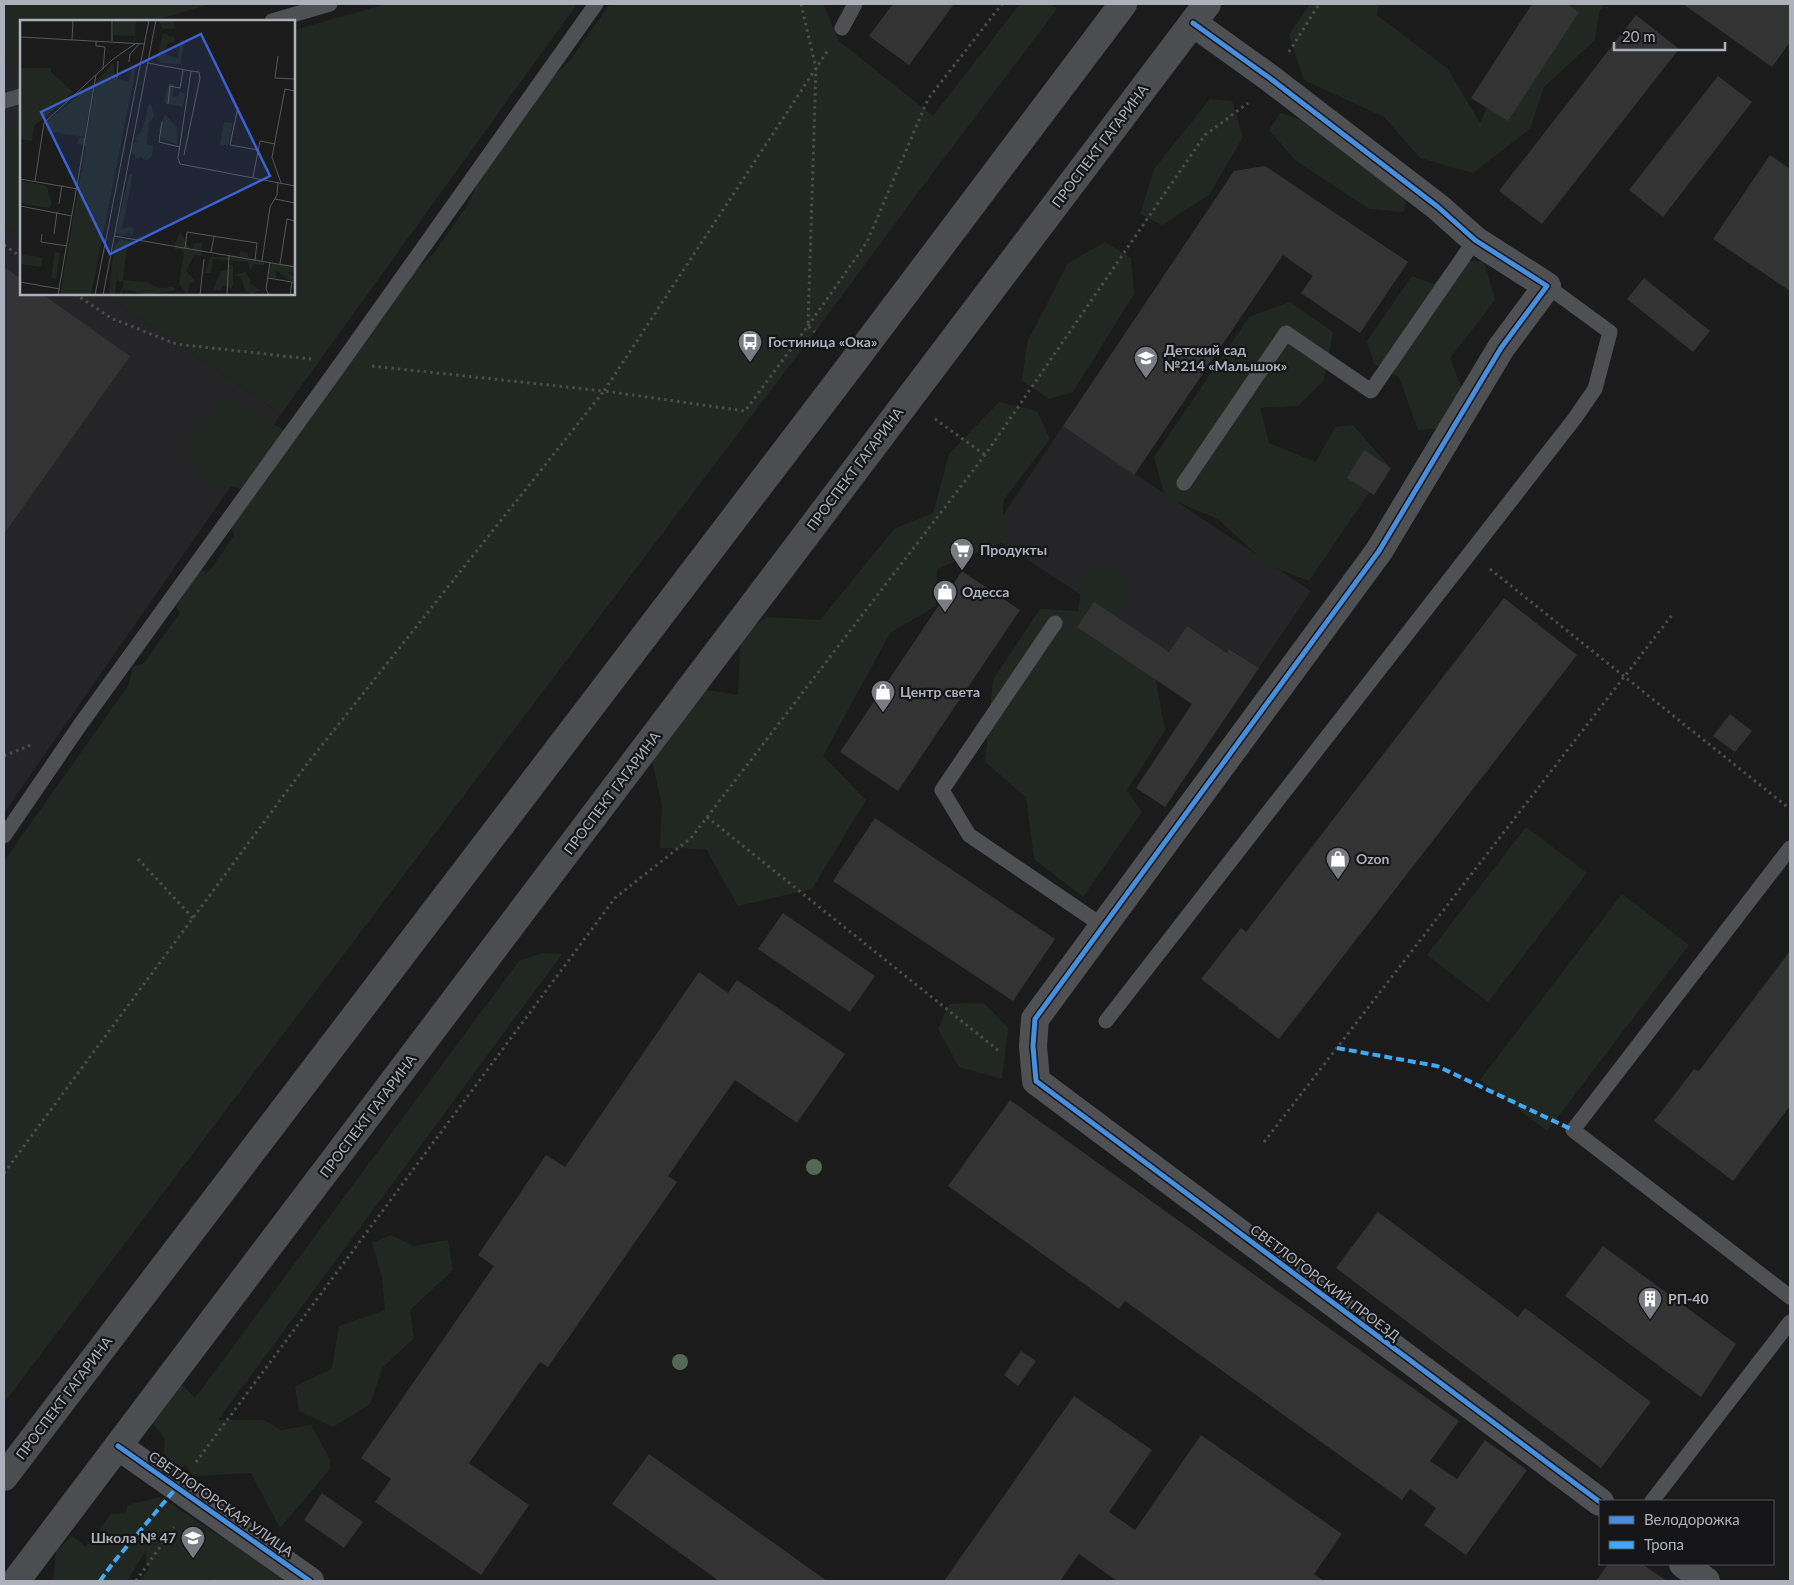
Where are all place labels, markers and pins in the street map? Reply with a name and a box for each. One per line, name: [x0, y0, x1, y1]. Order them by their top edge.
bus stop icon: Гостиница «Ока»: [737, 329, 763, 363]
place label: Гостиница «Ока»: [768, 333, 877, 350]
place label: Детский сад №214 «Малышок»: [1164, 341, 1287, 374]
school or university icon: Детский сад №214 «Малышок»: [1133, 345, 1159, 379]
supermarket icon: Продукты: [949, 537, 975, 571]
place label: Продукты: [980, 541, 1047, 558]
shop icon: Одесса: [932, 579, 958, 613]
place label: Одесса: [962, 583, 1009, 600]
shop icon: Центр света: [870, 679, 896, 713]
place label: Центр света: [900, 683, 980, 700]
shop icon: Ozon: [1325, 846, 1351, 880]
place label: Ozon: [1356, 850, 1390, 867]
building icon: РП-40: [1637, 1286, 1663, 1320]
place label: РП-40: [1668, 1290, 1709, 1307]
school or university icon: Школа № 47: [180, 1525, 206, 1559]
place label: Школа № 47: [91, 1529, 176, 1546]

